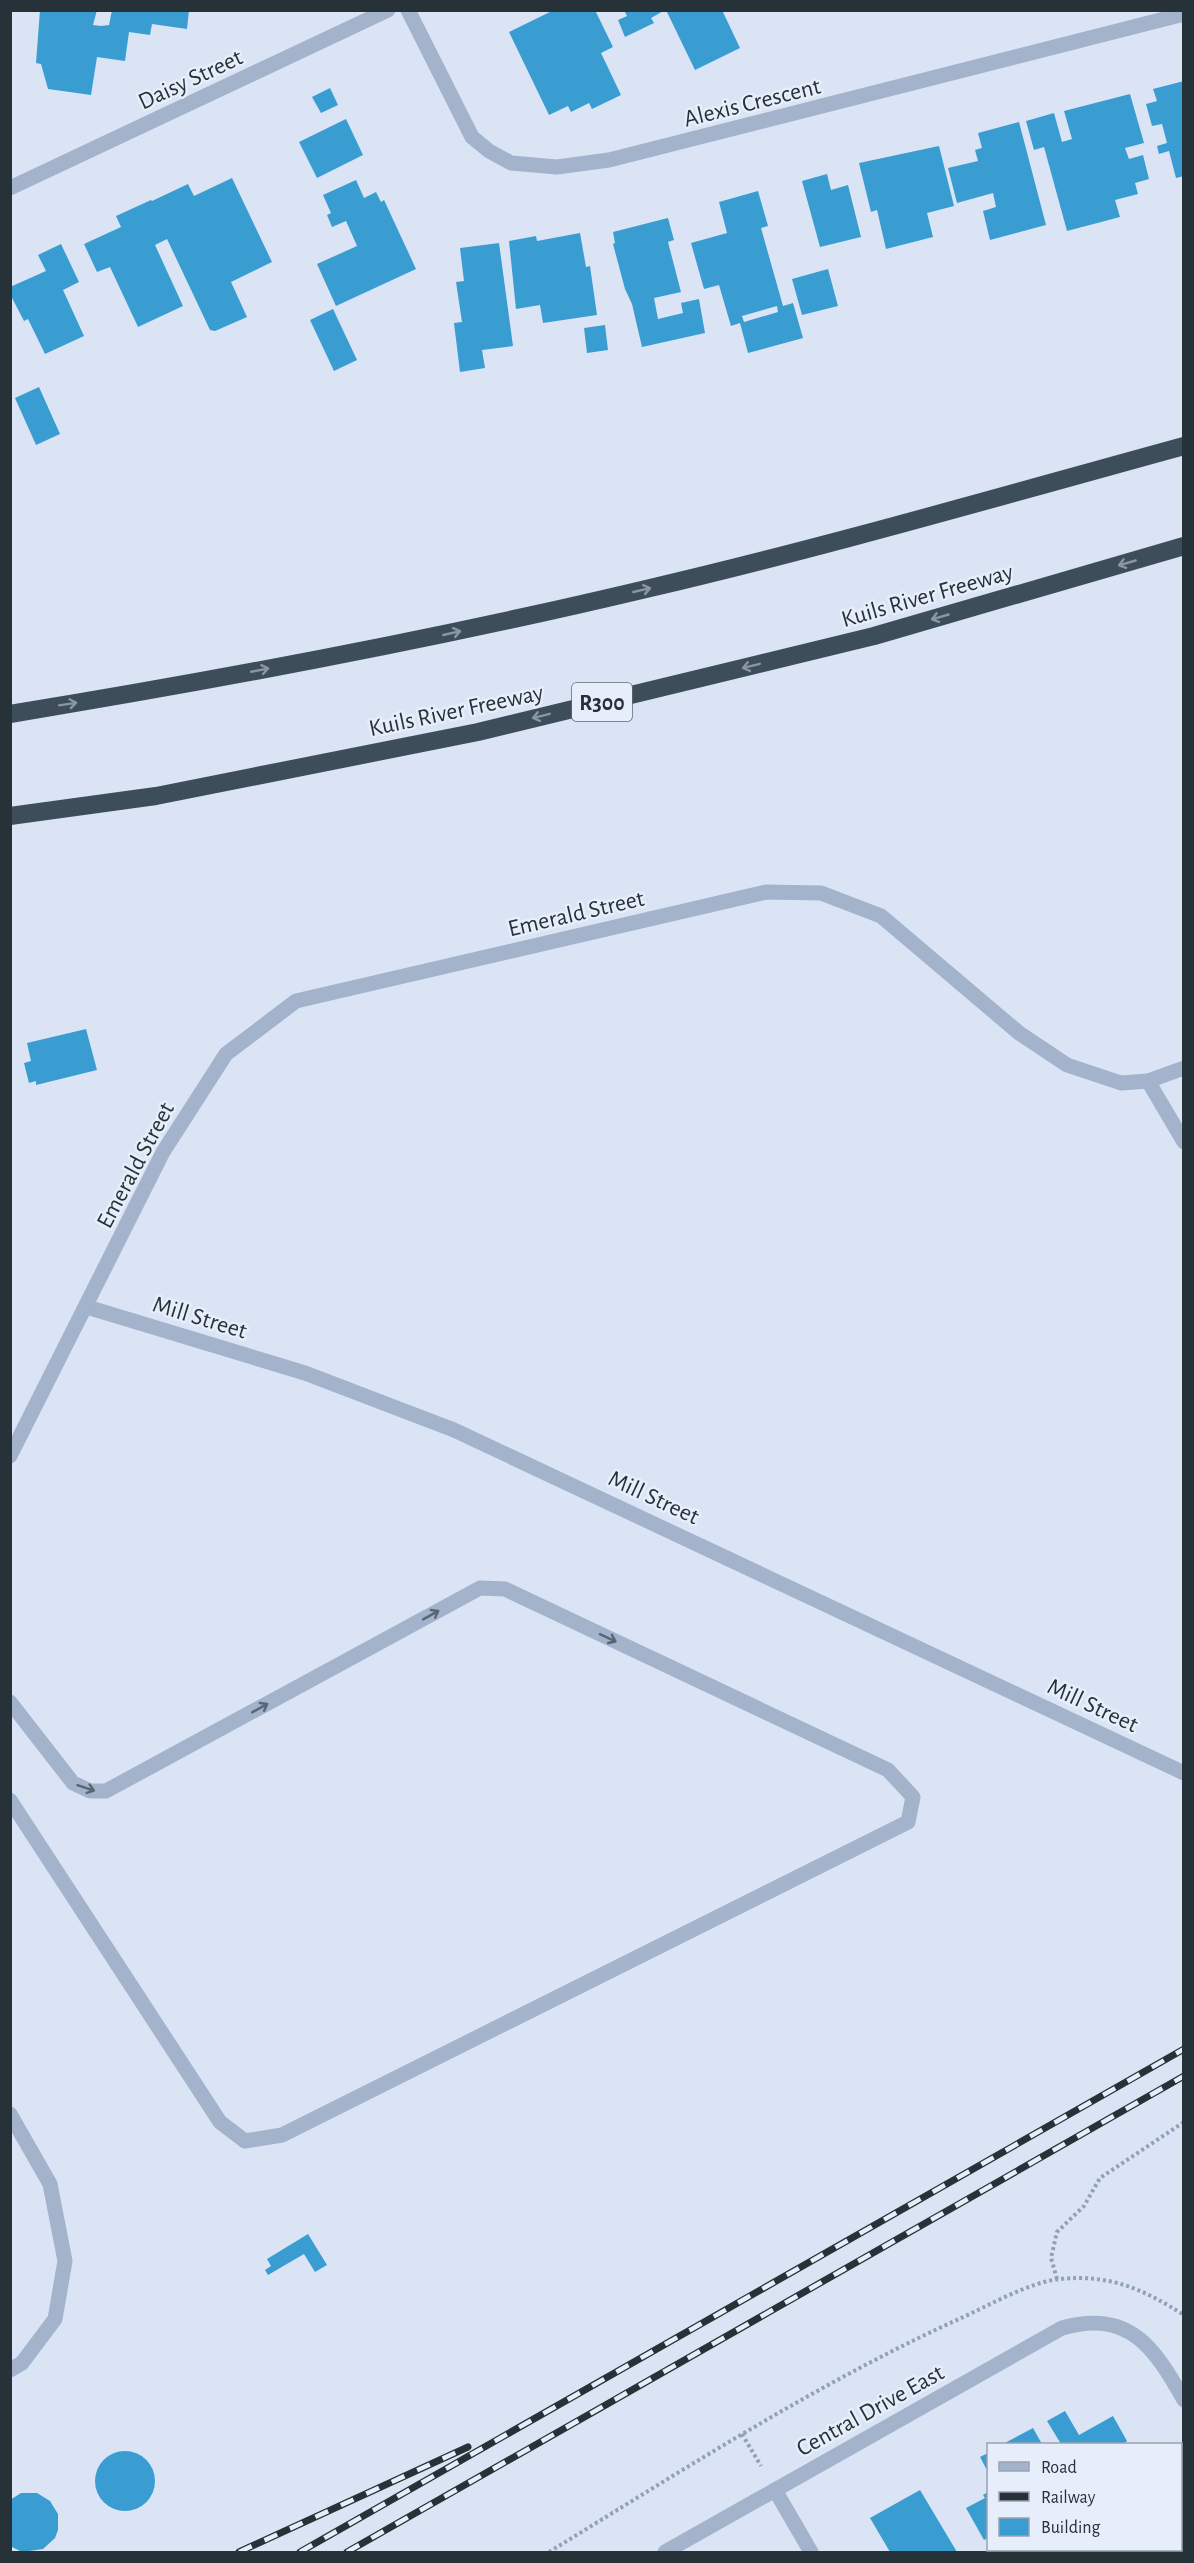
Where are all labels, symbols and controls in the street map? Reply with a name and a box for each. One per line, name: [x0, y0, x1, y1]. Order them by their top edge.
street label: Daisy Street: [135, 45, 247, 114]
street label: Alexis Crescent: [681, 74, 823, 132]
one-way arrow: [1118, 558, 1137, 569]
street label: Kuils River Freeway: [839, 560, 1016, 632]
one-way arrow: [632, 584, 651, 595]
one-way arrow: [931, 612, 950, 623]
one-way arrow: [441, 627, 461, 638]
one-way arrow: [742, 660, 761, 672]
one-way arrow: [250, 664, 269, 675]
street label: Kuils River Freeway: [367, 681, 545, 741]
road number: R300: [572, 683, 632, 721]
one-way arrow: [58, 698, 78, 709]
one-way arrow: [532, 711, 551, 723]
street label: Emerald Street: [506, 887, 647, 941]
street label: Emerald Street: [93, 1098, 179, 1232]
street label: Mill Street: [150, 1292, 250, 1344]
street label: Mill Street: [605, 1467, 703, 1529]
one-way arrow: [422, 1609, 439, 1621]
one-way arrow: [599, 1632, 617, 1644]
street label: Mill Street: [1044, 1675, 1142, 1737]
one-way arrow: [250, 1702, 268, 1713]
one-way arrow: [76, 1783, 95, 1794]
street label: Central Drive East: [793, 2360, 948, 2461]
legend: [987, 2443, 1182, 2551]
text: Road: [1041, 2459, 1077, 2477]
text: Railway: [1041, 2489, 1096, 2507]
text: Building: [1041, 2519, 1101, 2537]

